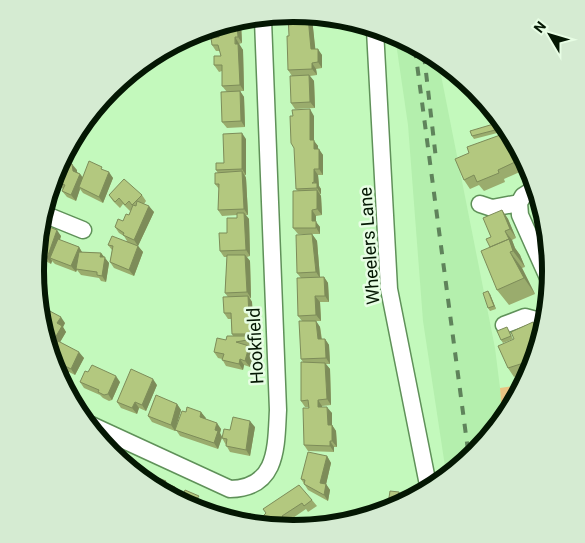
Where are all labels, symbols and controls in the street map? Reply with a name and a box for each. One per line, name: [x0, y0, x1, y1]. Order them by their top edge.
north arrow: [525, 10, 575, 60]
text: N: [530, 18, 549, 36]
street label: Wheelers Lane: [354, 187, 384, 305]
street label: Hookfield: [243, 307, 267, 385]

